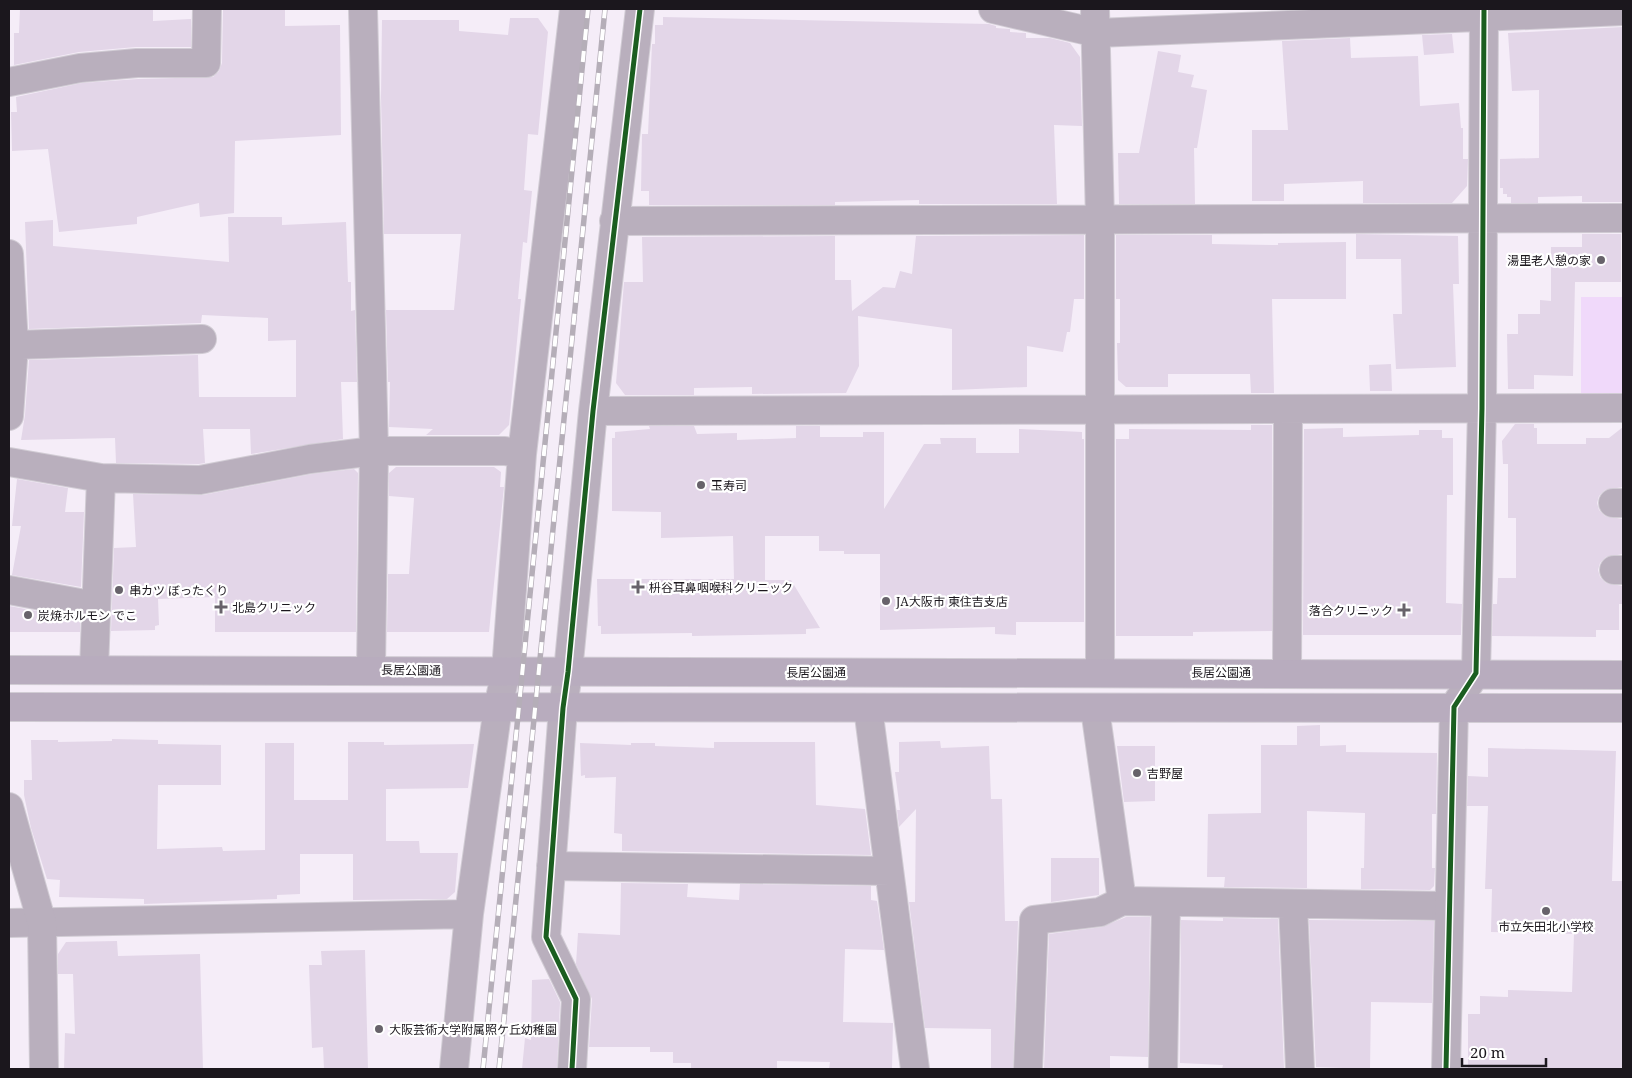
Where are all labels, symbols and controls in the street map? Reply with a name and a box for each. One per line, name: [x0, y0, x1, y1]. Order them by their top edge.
place label: 湯里老人憩の家: [1507, 252, 1591, 269]
marker: 湯里老人憩の家: [1595, 254, 1607, 266]
place label: 玉寿司: [711, 477, 747, 494]
marker: 玉寿司: [695, 479, 707, 491]
place label: 枡谷耳鼻咽喉科クリニック: [649, 579, 793, 596]
marker: 枡谷耳鼻咽喉科クリニック: [631, 580, 645, 594]
place label: 串カツ ぼったくり: [129, 582, 228, 599]
marker: 串カツ ぼったくり: [113, 584, 125, 596]
place label: JA大阪市 東住吉支店: [895, 593, 1008, 610]
marker: JA大阪市 東住吉支店: [880, 595, 892, 607]
place label: 北島クリニック: [232, 599, 316, 616]
marker: 北島クリニック: [214, 600, 228, 614]
place label: 落合クリニック: [1309, 602, 1393, 619]
marker: 落合クリニック: [1397, 603, 1411, 617]
place label: 炭焼ホルモン でこ: [38, 607, 137, 624]
marker: 炭焼ホルモン でこ: [22, 609, 34, 621]
street label: 長居公園通: [381, 661, 441, 679]
street label: 長居公園通: [786, 664, 846, 681]
street label: 長居公園通: [1191, 664, 1251, 681]
place label: 吉野屋: [1147, 765, 1183, 782]
marker: 吉野屋: [1131, 767, 1143, 779]
marker: 市立矢田北小学校: [1540, 905, 1552, 917]
place label: 市立矢田北小学校: [1498, 918, 1594, 935]
place label: 大阪芸術大学附属照ケ丘幼稚園: [389, 1021, 557, 1038]
marker: 大阪芸術大学附属照ケ丘幼稚園: [373, 1023, 385, 1035]
scale bar: [1462, 1036, 1546, 1068]
text: 20 m: [1470, 1042, 1505, 1062]

